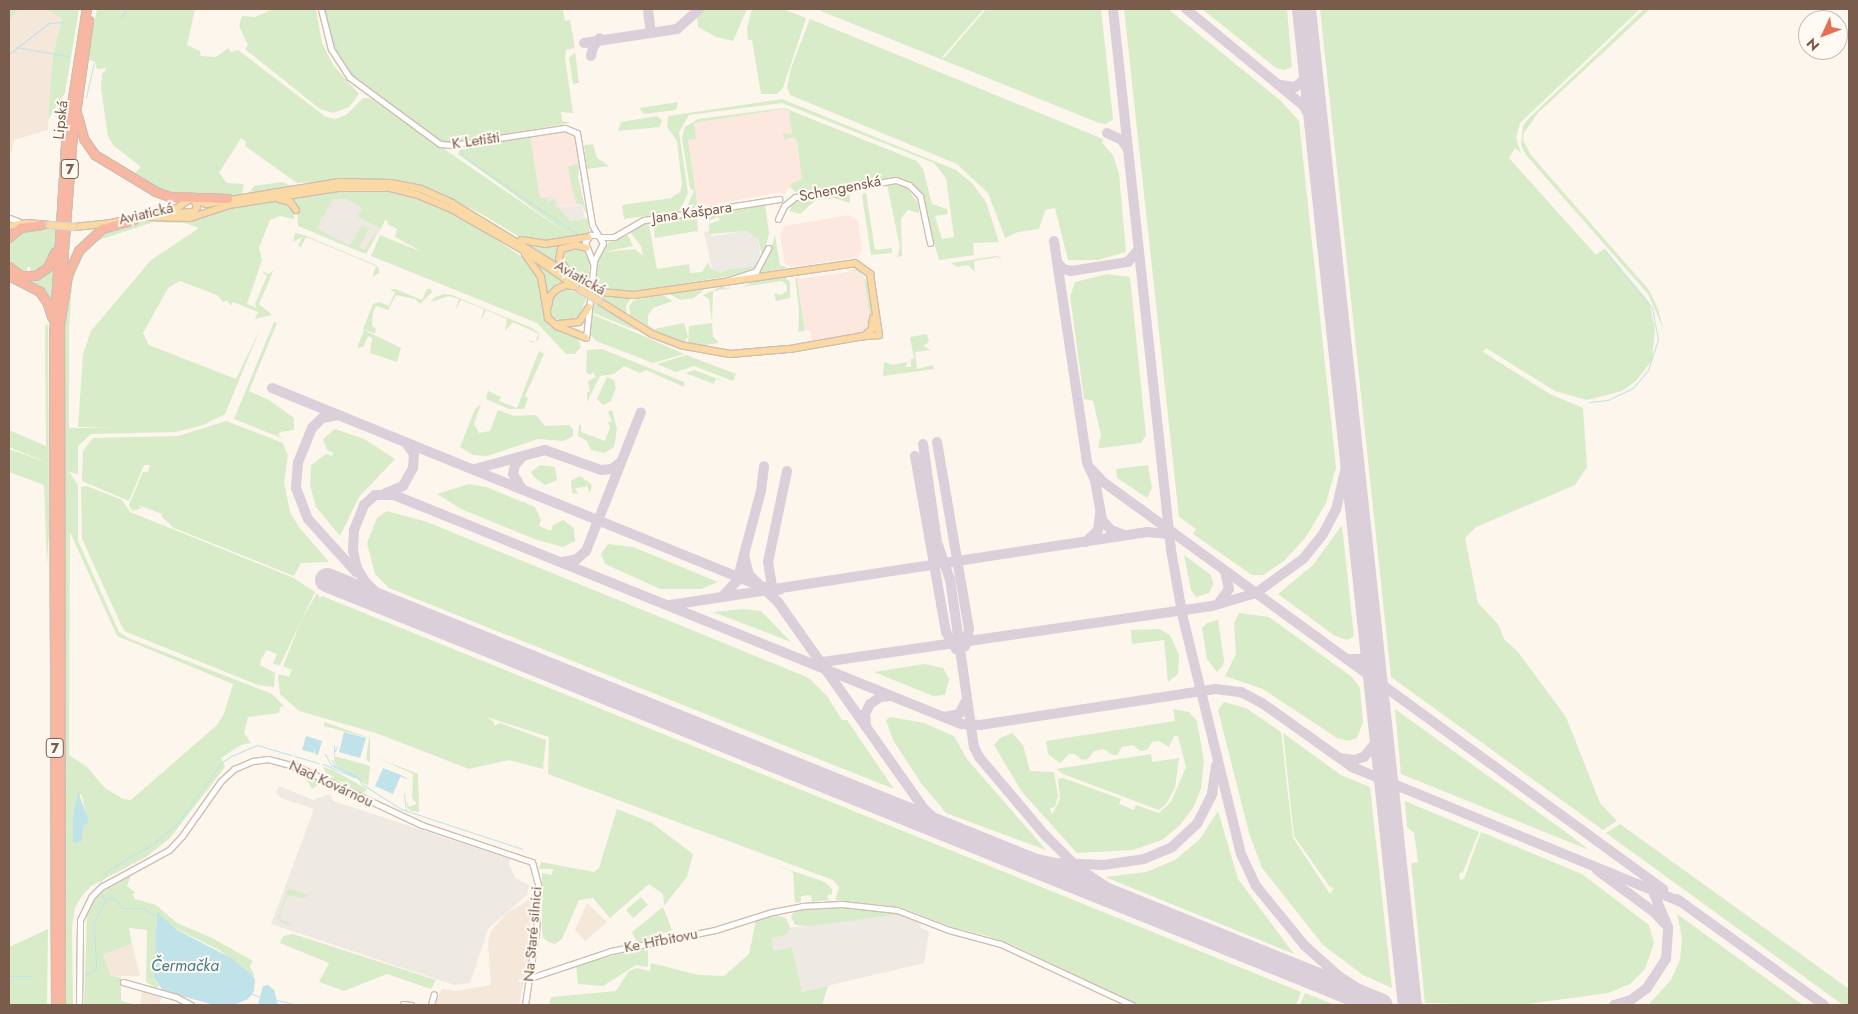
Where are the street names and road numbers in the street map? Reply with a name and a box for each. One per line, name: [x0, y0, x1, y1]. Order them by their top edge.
street label: Lipská: [50, 100, 72, 140]
street label: K Letišti: [451, 129, 501, 153]
road number: 7: [60, 157, 80, 180]
street label: Schengenská: [798, 172, 882, 206]
street label: Aviatická: [117, 199, 175, 229]
street label: Jana Kašpara: [651, 199, 733, 227]
street label: Aviatická: [551, 257, 609, 299]
road number: 7: [45, 736, 65, 760]
street label: Nad Kovárnou: [286, 757, 376, 811]
street label: Na Staré silnici: [520, 886, 546, 982]
street label: Ke Hřbitovu: [623, 925, 699, 957]

